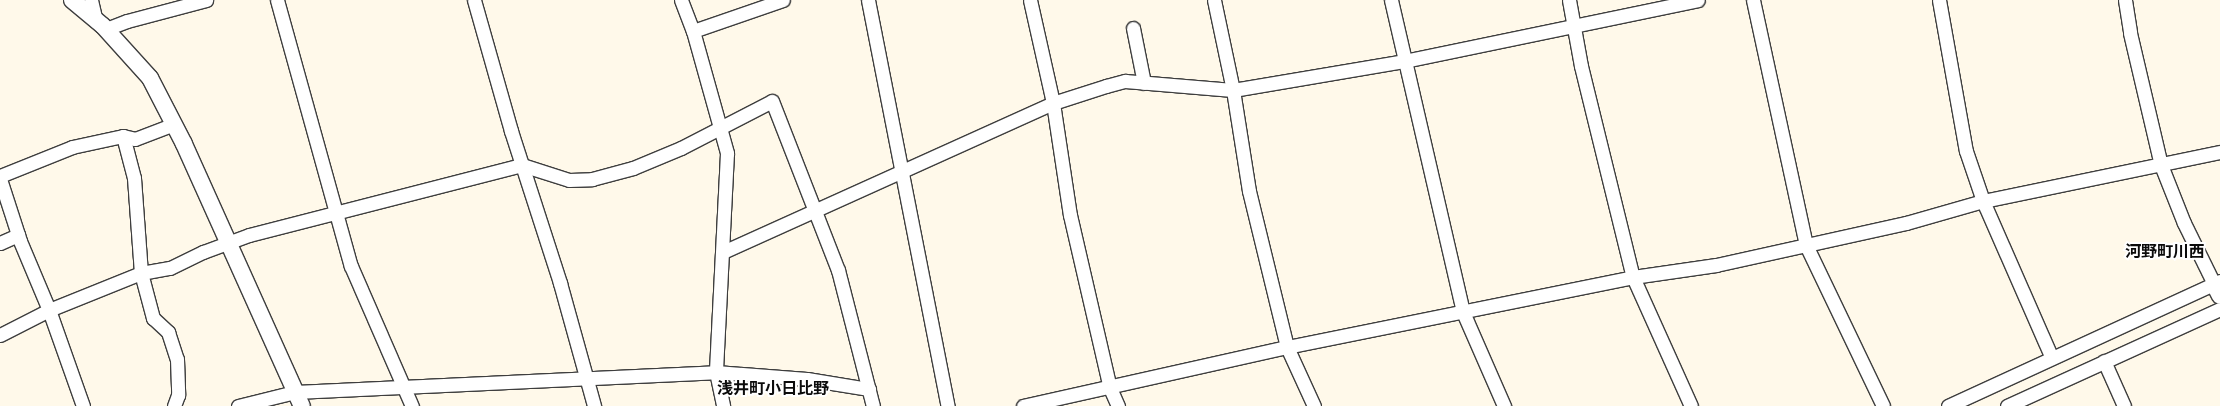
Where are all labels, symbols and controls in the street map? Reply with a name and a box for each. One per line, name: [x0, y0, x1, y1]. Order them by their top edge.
district label: 河野町川西: [2125, 240, 2205, 260]
district label: 浅井町小日比野: [717, 377, 829, 397]

